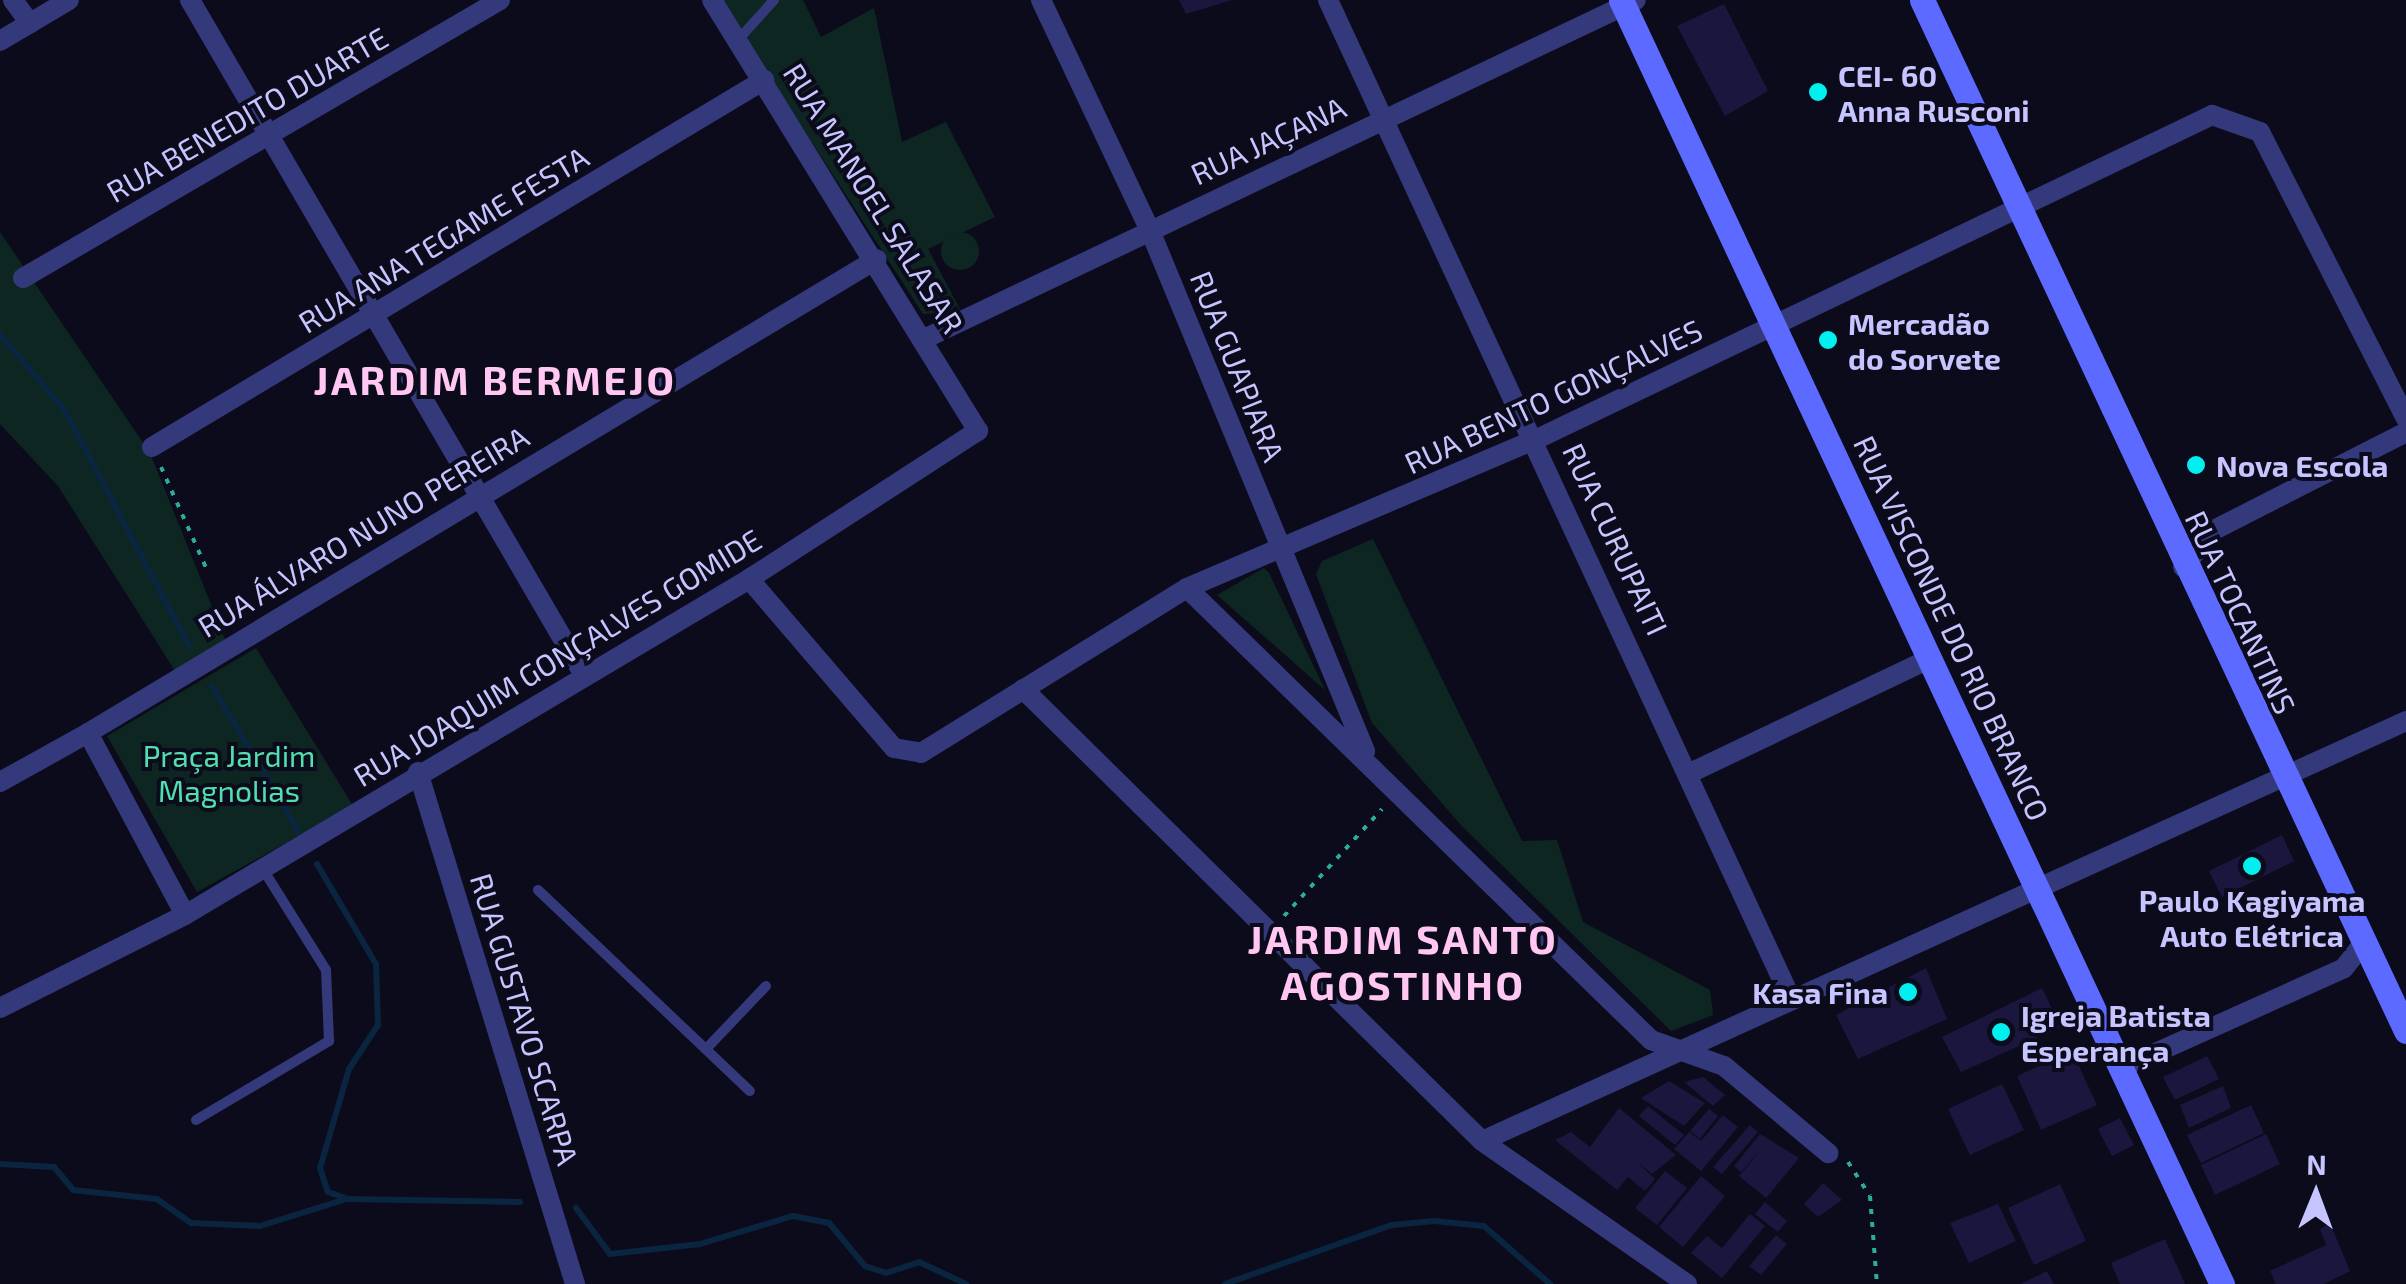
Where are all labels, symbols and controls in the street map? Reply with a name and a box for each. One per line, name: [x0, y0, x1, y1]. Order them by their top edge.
street label: RUA BENEDITO DUARTE: [100, 19, 394, 209]
street label: RUA MANOEL SALASAR: [776, 56, 972, 340]
place label: CEI- 60 Anna Rusconi: [1838, 57, 2029, 128]
marker: CEI- 60 Anna Rusconi: [1807, 81, 1829, 103]
street label: RUA JAÇANA: [1184, 88, 1352, 192]
street label: RUA ANA TEGAME FESTA: [290, 137, 596, 341]
street label: RUA GUAPIARA: [1183, 265, 1293, 467]
place label: Mercadão do Sorvete: [1848, 305, 2001, 376]
street label: RUA BENTO GONÇALVES: [1398, 311, 1708, 481]
marker: Mercadão do Sorvete: [1817, 329, 1839, 351]
district label: JARDIM BERMEJO: [314, 355, 676, 403]
street label: RUA ÁLVARO NUNO PEREIRA: [191, 418, 535, 644]
street label: RUA VISCONDE DO RIO BRANCO: [1847, 429, 2057, 827]
street label: RUA CURUPAITI: [1556, 437, 1676, 641]
place label: Nova Escola: [2216, 447, 2388, 483]
marker: Nova Escola: [2185, 454, 2207, 476]
street label: RUA TOCANTINS: [2178, 504, 2304, 720]
street label: RUA JOAQUIM GONÇALVES GOMIDE: [346, 520, 768, 794]
park label: Praça Jardim Magnolias: [142, 737, 316, 808]
marker: Paulo Kagiyama Auto Elétrica: [2241, 855, 2263, 877]
street label: RUA GUSTAVO SCARPA: [463, 868, 587, 1170]
place label: Paulo Kagiyama Auto Elétrica: [2139, 882, 2365, 952]
district label: JARDIM SANTO AGOSTINHO: [1248, 914, 1558, 1008]
place label: Kasa Fina: [1752, 974, 1888, 1010]
marker: Kasa Fina: [1897, 981, 1919, 1003]
place label: Igreja Batista Esperança: [2021, 997, 2211, 1068]
marker: Igreja Batista Esperança: [1990, 1021, 2012, 1043]
north arrow: [2266, 1144, 2366, 1244]
text: N: [2306, 1147, 2327, 1181]

